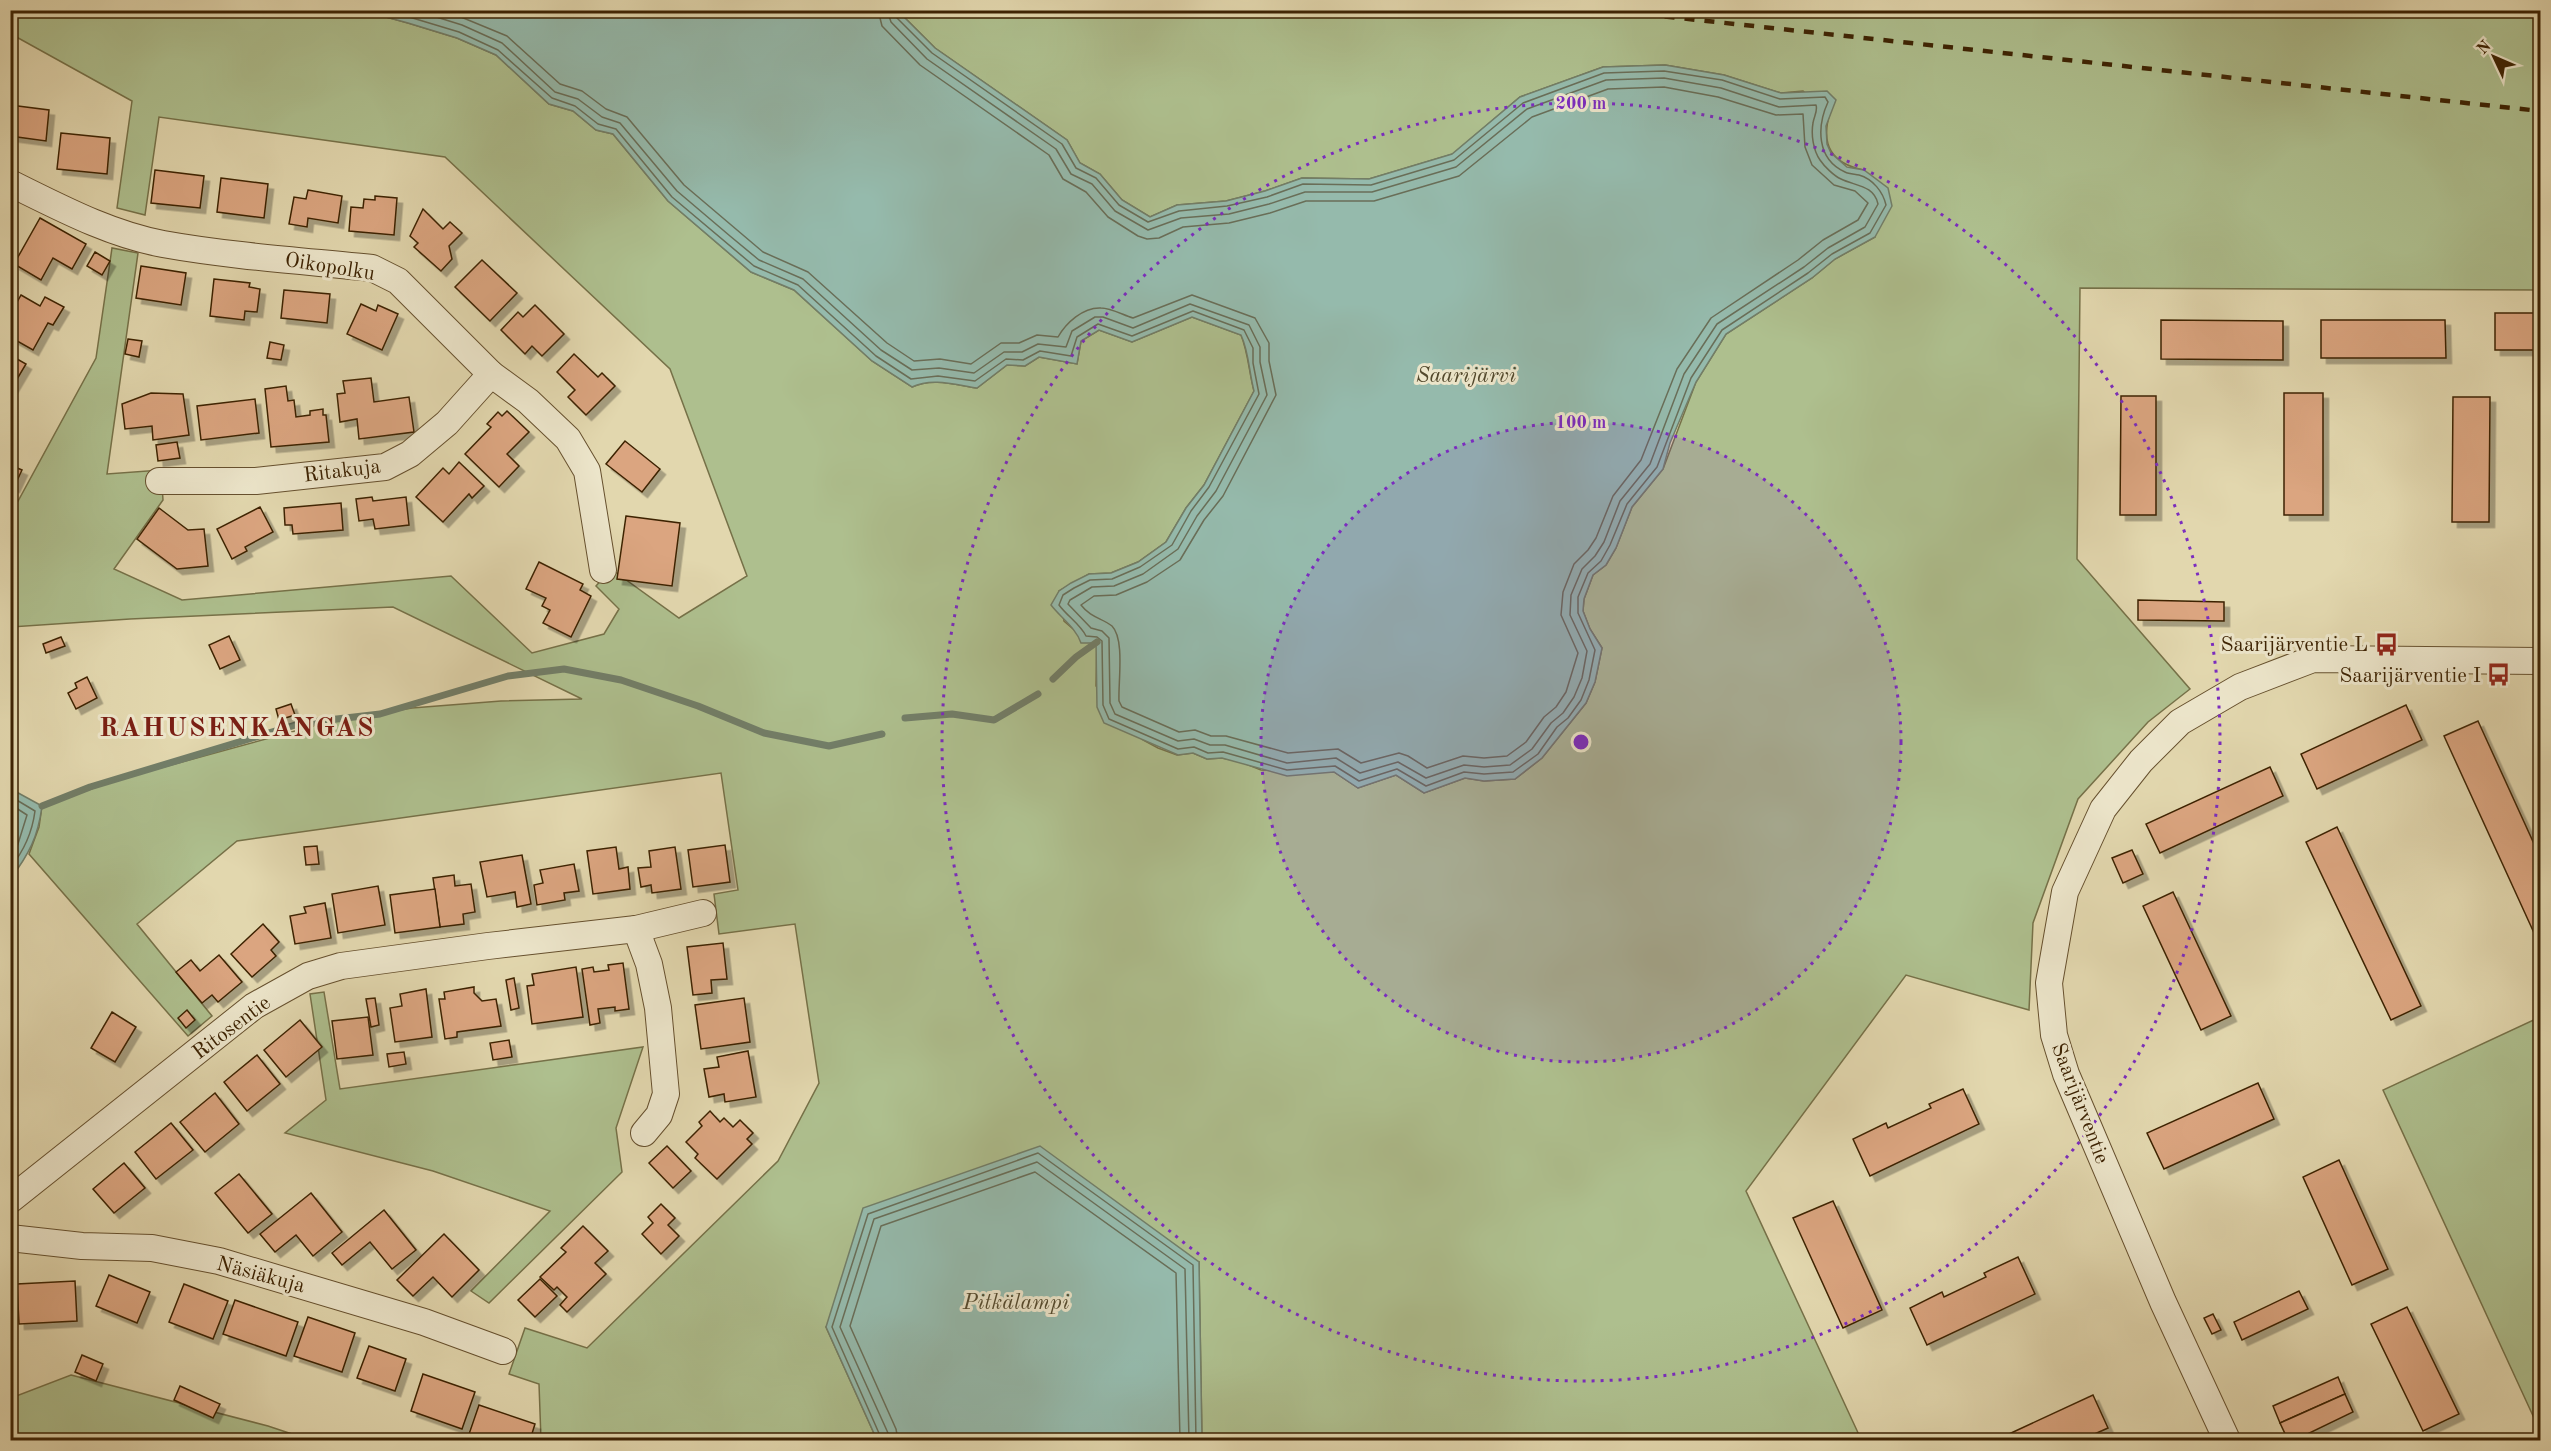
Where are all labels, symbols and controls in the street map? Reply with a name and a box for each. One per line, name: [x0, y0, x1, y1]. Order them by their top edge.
north arrow: [2464, 27, 2524, 87]
text: N: [2475, 37, 2495, 58]
text: 200 m: [1556, 95, 1606, 113]
street label: Oikopolku: [283, 250, 376, 285]
water label: Saarijärvi: [1416, 365, 1517, 387]
text: 100 m: [1556, 414, 1606, 432]
street label: Ritakuja: [302, 456, 382, 487]
bus stop icon: Saarijärventie L: [2373, 631, 2399, 657]
place label: Saarijärventie L: [2220, 635, 2368, 656]
bus stop icon: Saarijärventie I: [2486, 662, 2512, 688]
place label: Saarijärventie I: [2339, 666, 2481, 687]
district label: RAHUSENKANGAS: [99, 715, 375, 742]
centre of rings: [1571, 732, 1591, 752]
street label: Ritosentie: [189, 992, 275, 1064]
street label: Saarijärventie: [2047, 1040, 2112, 1167]
street label: Näsiäkuja: [214, 1254, 307, 1297]
water label: Pitkälampi: [962, 1292, 1070, 1314]

